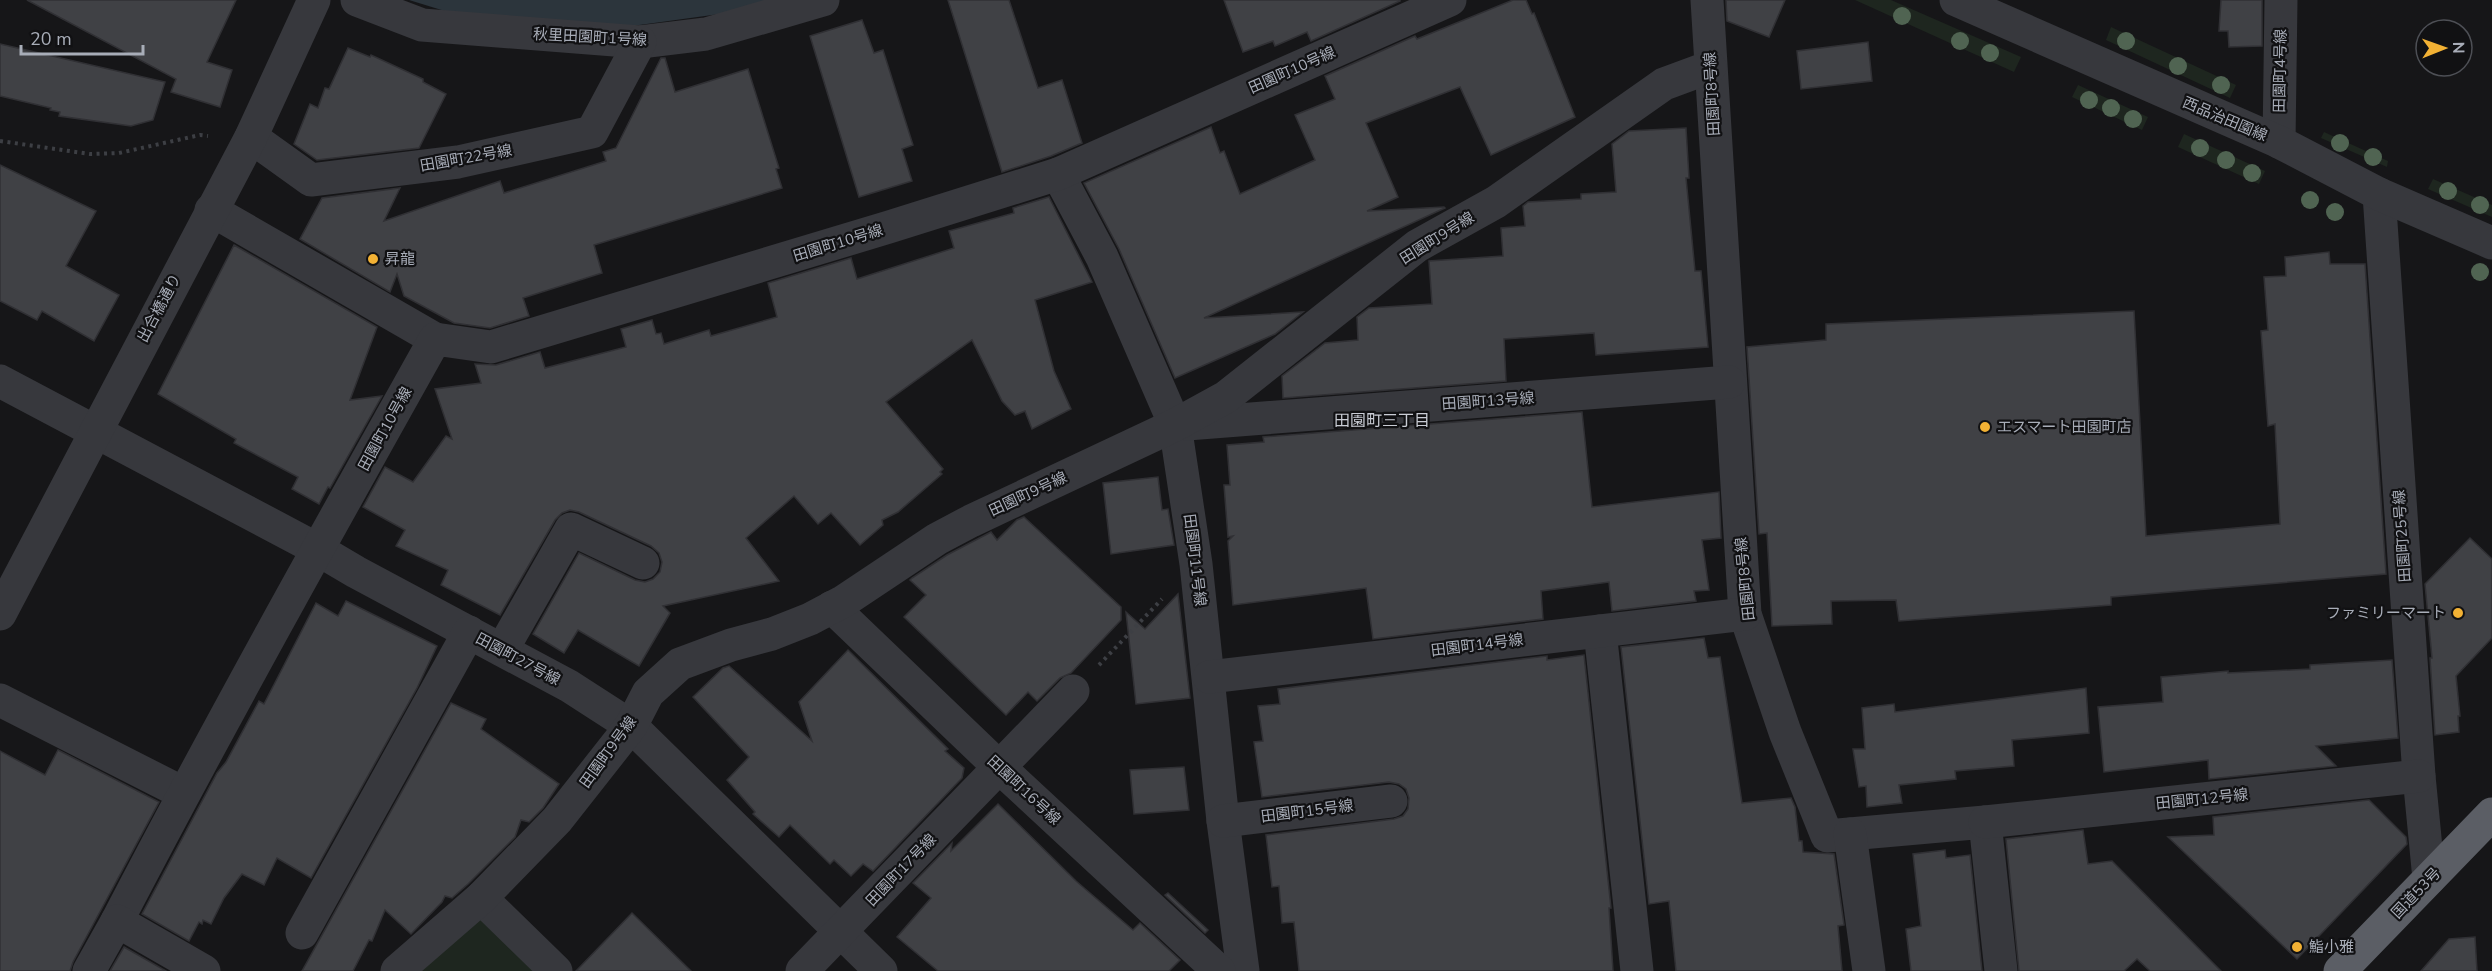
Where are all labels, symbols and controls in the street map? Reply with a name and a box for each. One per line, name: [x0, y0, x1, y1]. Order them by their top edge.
scale bar: [21, 18, 142, 56]
north arrow: [2414, 18, 2474, 78]
street label: 秋里田園町1号線: [533, 24, 647, 50]
text: 20 m: [30, 27, 72, 51]
street label: 田園町4号線: [2269, 29, 2291, 113]
street label: 田園町10号線: [1245, 42, 1339, 98]
text: N: [2447, 42, 2469, 54]
street label: 田園町8号線: [1700, 52, 1724, 136]
street label: 西品治田園線: [2180, 92, 2270, 146]
street label: 田園町22号線: [418, 140, 514, 176]
street label: 田園町9号線: [1396, 207, 1478, 269]
street label: 田園町10号線: [791, 220, 885, 266]
place label: 昇龍: [385, 249, 415, 269]
marker: 昇龍: [366, 252, 380, 266]
street label: 出合橋通り: [133, 270, 185, 346]
street label: 田園町10号線: [354, 383, 416, 475]
street label: 田園町13号線: [1441, 388, 1535, 414]
district label: 田園町三丁目: [1334, 410, 1430, 432]
place label: エスマート田園町店: [1997, 417, 2132, 437]
marker: エスマート田園町店: [1978, 420, 1992, 434]
street label: 田園町9号線: [986, 467, 1070, 521]
street label: 田園町25号線: [2389, 489, 2415, 583]
street label: 田園町11号線: [1179, 513, 1211, 607]
street label: 田園町8号線: [1731, 536, 1759, 622]
place label: ファミリーマート: [2326, 603, 2446, 623]
marker: ファミリーマート: [2451, 606, 2465, 620]
street label: 田園町27号線: [472, 628, 564, 690]
street label: 田園町14号線: [1430, 629, 1524, 661]
street label: 田園町9号線: [575, 712, 641, 792]
street label: 田園町16号線: [983, 751, 1065, 829]
street label: 田園町12号線: [2155, 784, 2249, 814]
street label: 田園町15号線: [1260, 795, 1354, 827]
street label: 田園町17号線: [861, 830, 941, 910]
street label: 国道53号: [2387, 863, 2445, 923]
place label: 鮨小雅: [2309, 937, 2354, 957]
marker: 鮨小雅: [2290, 940, 2304, 954]

